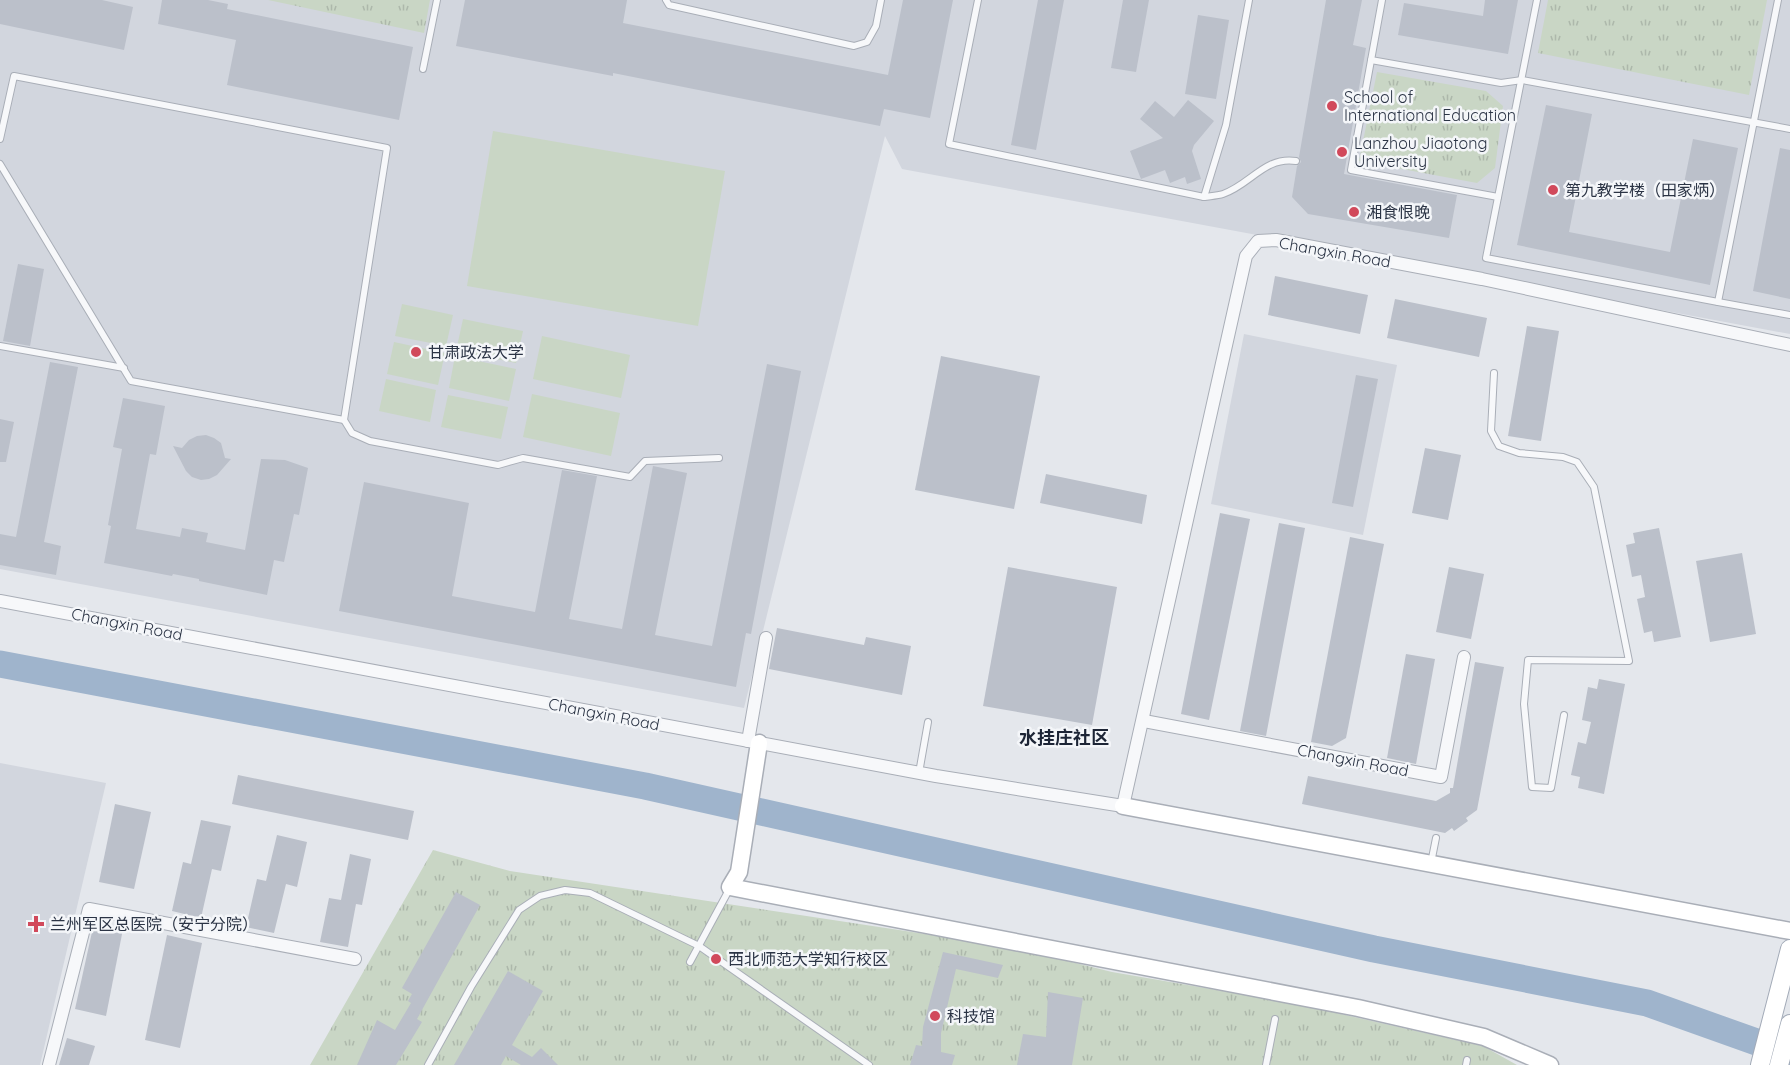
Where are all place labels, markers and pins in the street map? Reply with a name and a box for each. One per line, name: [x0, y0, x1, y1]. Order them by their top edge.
place label: School of International Education: [1344, 87, 1516, 125]
marker: School of International Education: [1325, 99, 1339, 113]
place label: Lanzhou Jiaotong University: [1354, 133, 1488, 171]
marker: Lanzhou Jiaotong University: [1335, 145, 1349, 159]
place label: 第九教学楼（田家炳）: [1565, 180, 1725, 200]
marker: 第九教学楼（田家炳）: [1546, 183, 1560, 197]
place label: 湘食恨晚: [1366, 202, 1430, 222]
marker: 湘食恨晚: [1347, 205, 1361, 219]
place label: 甘肃政法大学: [428, 342, 524, 362]
marker: 甘肃政法大学: [409, 345, 423, 359]
place label: 兰州军区总医院（安宁分院）: [50, 914, 258, 934]
marker: 兰州军区总医院（安宁分院）: [27, 915, 45, 933]
place label: 西北师范大学知行校区: [728, 949, 888, 969]
marker: 西北师范大学知行校区: [709, 952, 723, 966]
place label: 科技馆: [947, 1006, 995, 1026]
marker: 科技馆: [928, 1009, 942, 1023]

